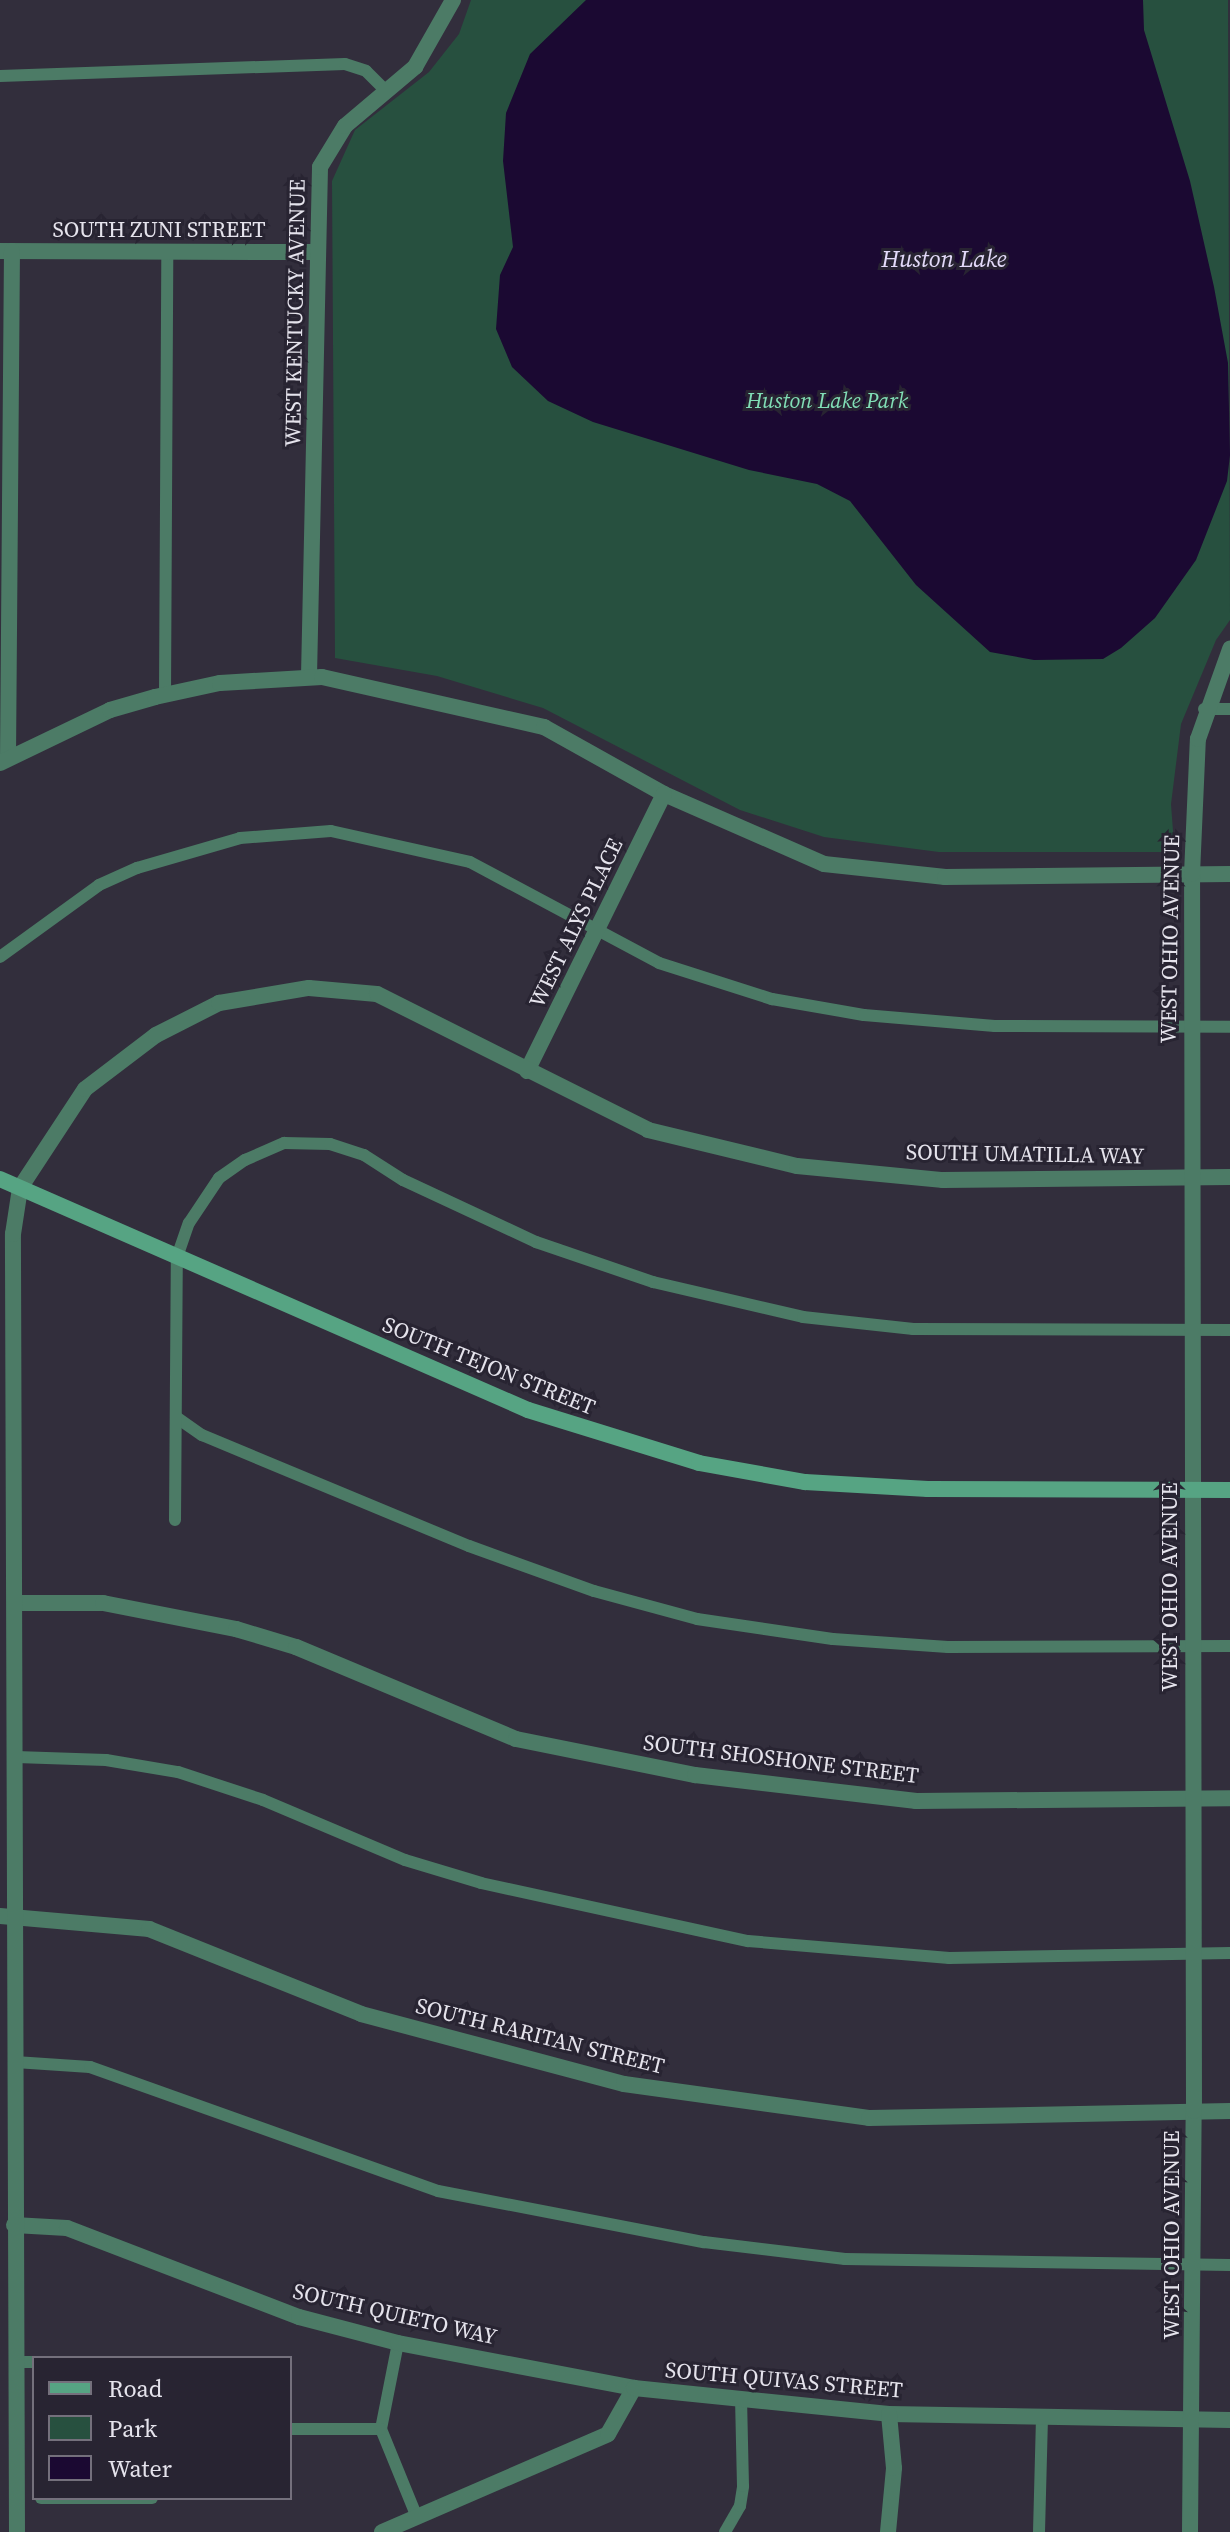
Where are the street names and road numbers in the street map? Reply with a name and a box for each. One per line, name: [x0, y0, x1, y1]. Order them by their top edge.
street label: WEST KENTUCKY AVENUE: [279, 178, 311, 448]
street label: SOUTH ZUNI STREET: [52, 217, 266, 243]
street label: WEST ALYS PLACE: [524, 834, 628, 1012]
street label: WEST OHIO AVENUE: [1155, 834, 1185, 1044]
street label: SOUTH UMATILLA WAY: [905, 1139, 1145, 1169]
street label: SOUTH TEJON STREET: [379, 1311, 599, 1421]
street label: WEST OHIO AVENUE: [1157, 1482, 1183, 1692]
street label: SOUTH SHOSHONE STREET: [642, 1729, 920, 1789]
street label: SOUTH RARITAN STREET: [413, 1992, 667, 2080]
street label: WEST OHIO AVENUE: [1159, 2130, 1185, 2340]
street label: SOUTH QUIETO WAY: [290, 2278, 500, 2350]
street label: SOUTH QUIVAS STREET: [664, 2356, 904, 2404]

